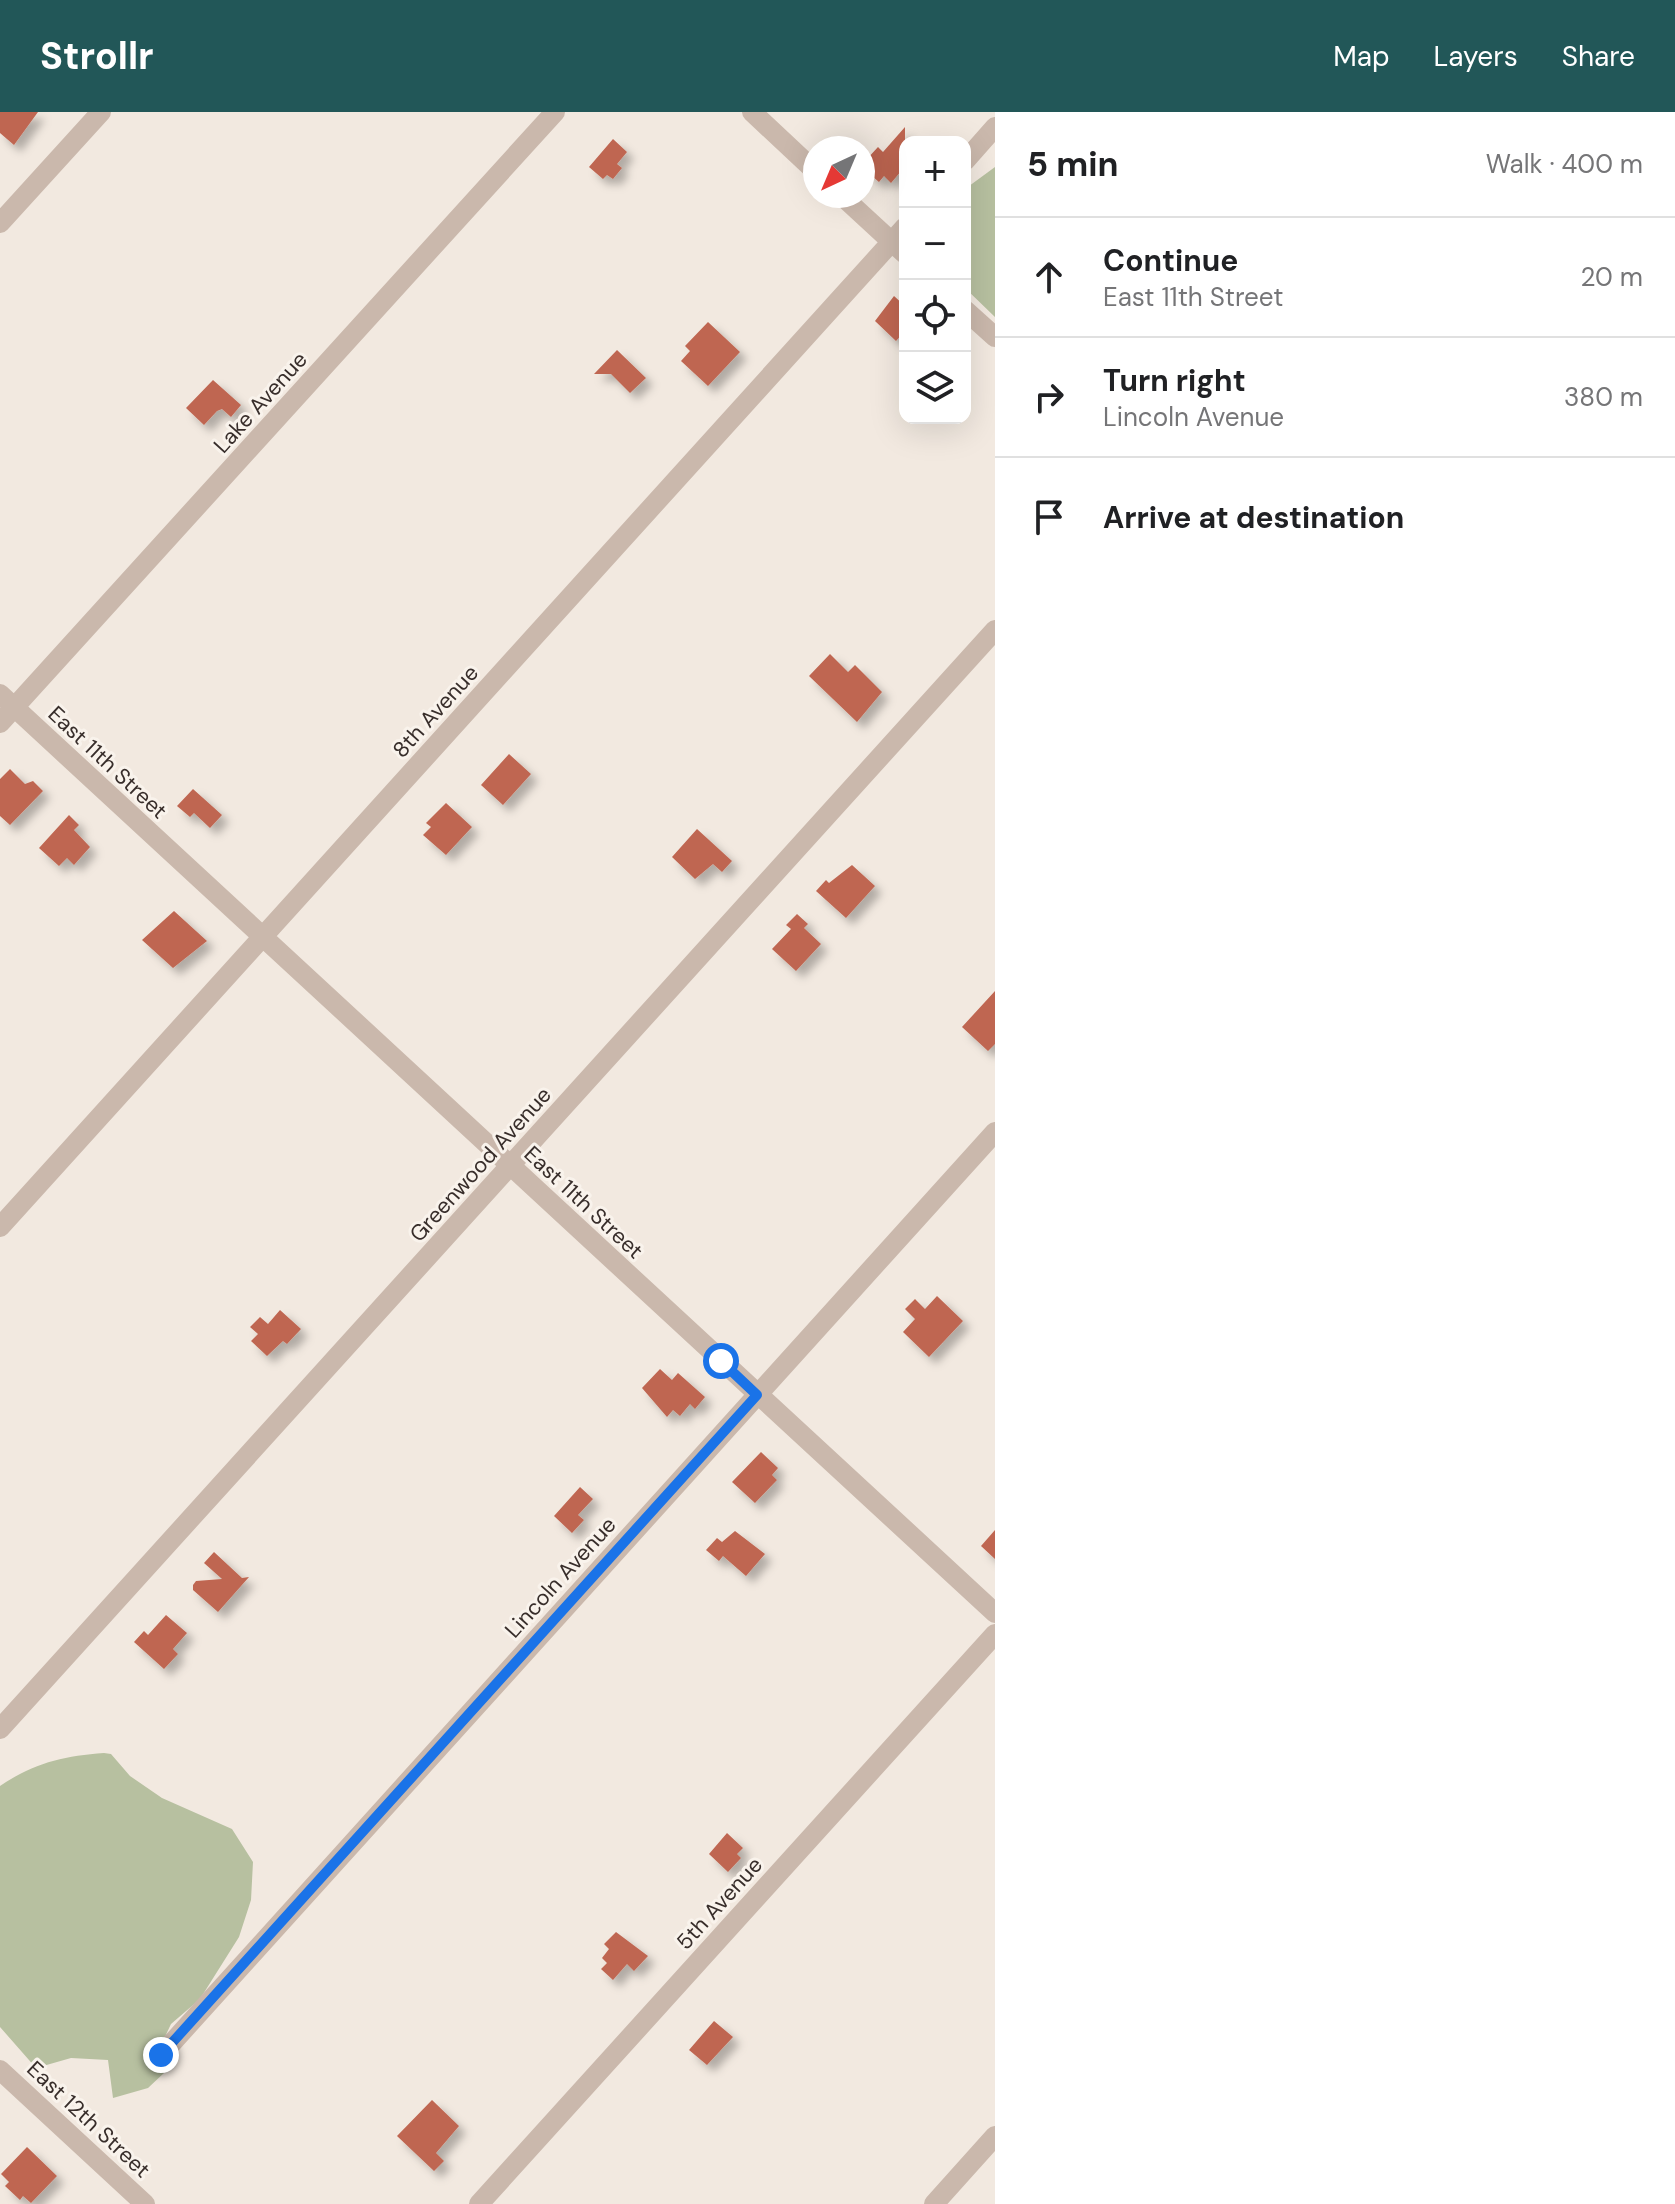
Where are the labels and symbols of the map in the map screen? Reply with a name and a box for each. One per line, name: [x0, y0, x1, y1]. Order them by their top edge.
north arrow: [803, 136, 875, 208]
street label: Lake Avenue: [207, 345, 314, 459]
street label: 8th Avenue: [386, 659, 485, 764]
street label: East 11th Street: [42, 700, 173, 825]
street label: Greenwood Avenue: [403, 1081, 558, 1248]
street label: East 11th Street: [518, 1140, 649, 1265]
route start: [703, 1343, 739, 1379]
street label: Lincoln Avenue: [498, 1511, 622, 1644]
street label: 5th Avenue: [670, 1851, 769, 1956]
route end: [143, 2037, 179, 2073]
street label: East 12th Street: [21, 2055, 156, 2184]

